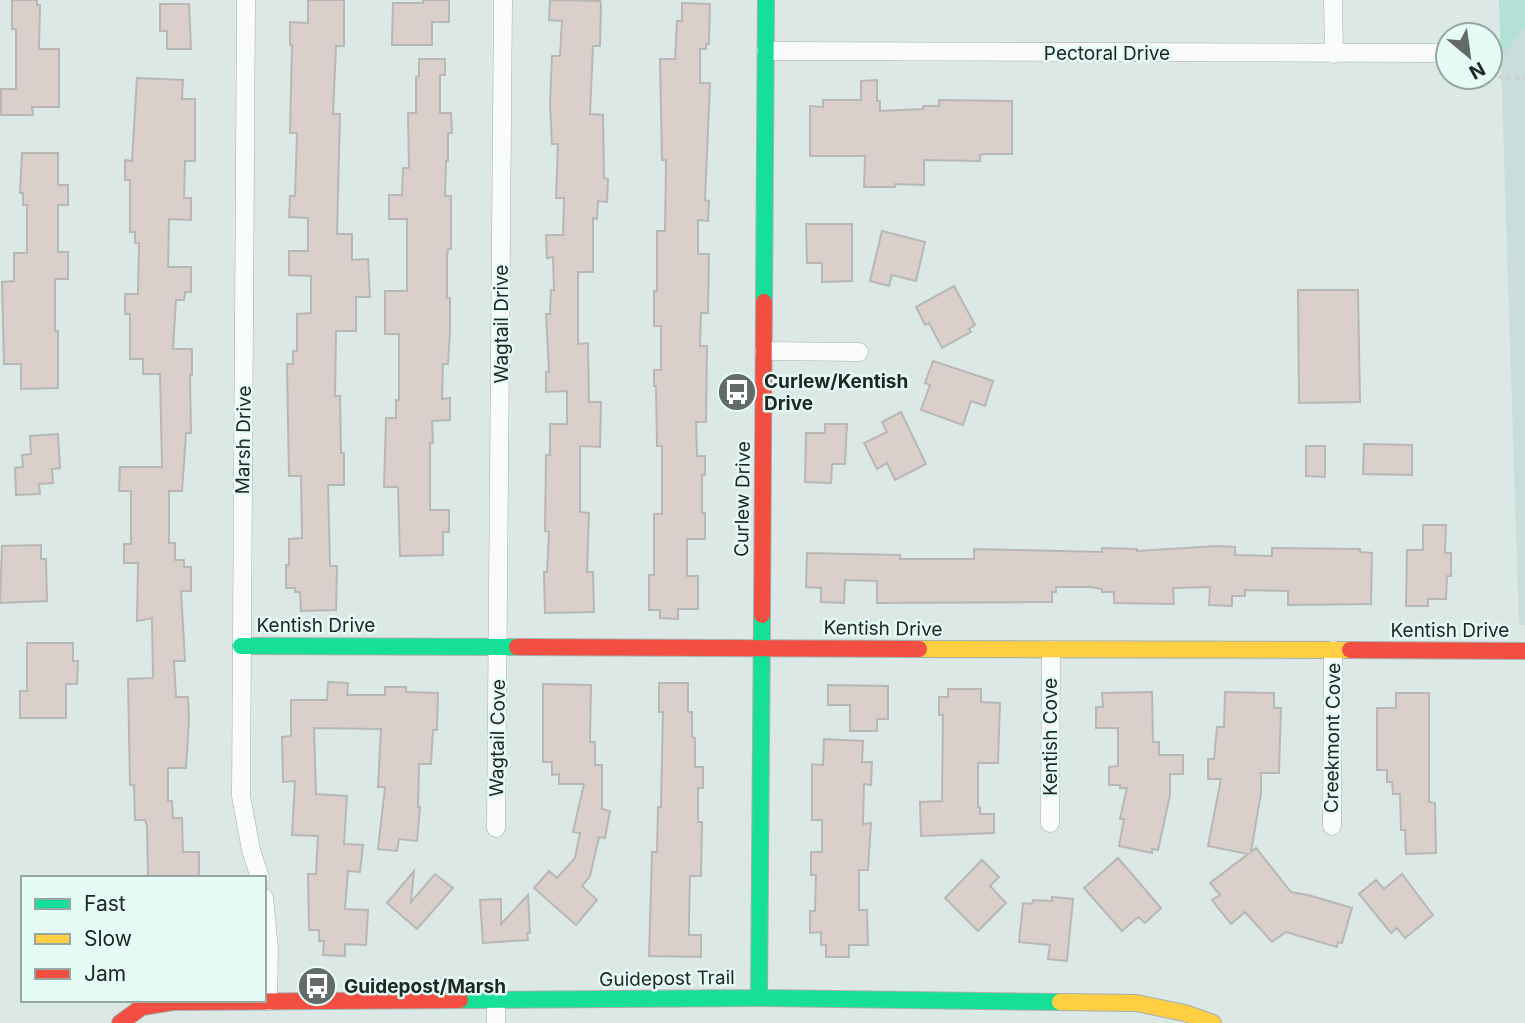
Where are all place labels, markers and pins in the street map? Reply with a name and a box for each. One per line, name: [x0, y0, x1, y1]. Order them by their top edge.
place label: Curlew/Kentish Drive: [764, 370, 908, 415]
bus stop icon: Curlew/Kentish Drive: [716, 371, 758, 413]
bus stop icon: Guidepost/Marsh: [296, 965, 338, 1007]
place label: Guidepost/Marsh: [344, 975, 506, 998]

